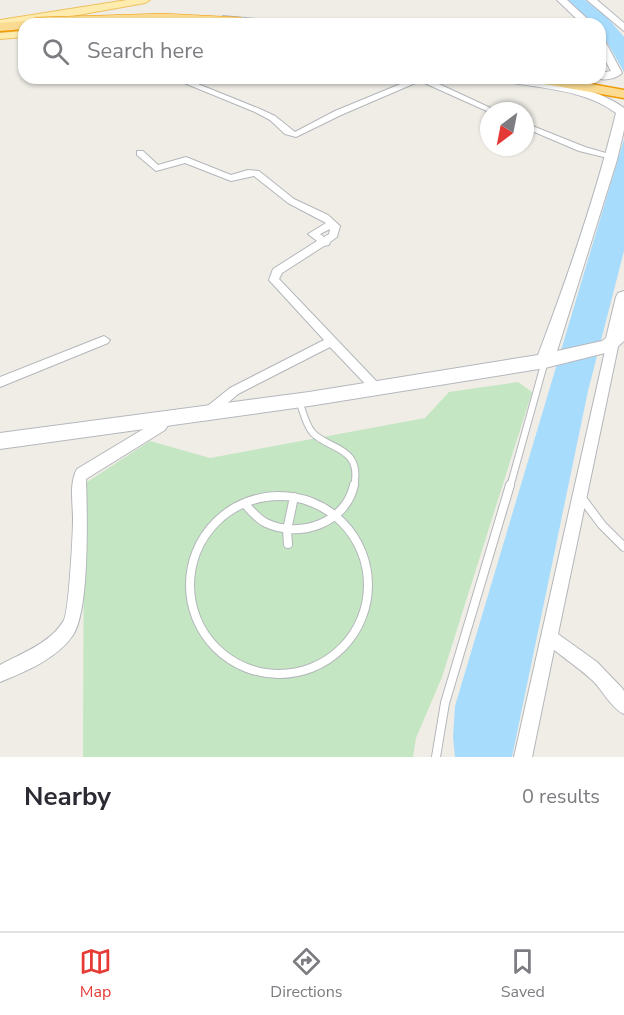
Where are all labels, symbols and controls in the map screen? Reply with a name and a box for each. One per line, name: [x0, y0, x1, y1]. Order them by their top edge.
search box: [18, 18, 606, 84]
icon: search: [39, 35, 72, 68]
text: Search here: [87, 36, 204, 66]
north arrow: [480, 102, 534, 156]
text: Nearby: [24, 779, 111, 814]
text: 0 results: [522, 783, 600, 810]
tab: Map: [79, 945, 112, 1003]
tab: Directions: [270, 945, 342, 1003]
tab: Saved: [501, 945, 545, 1003]

